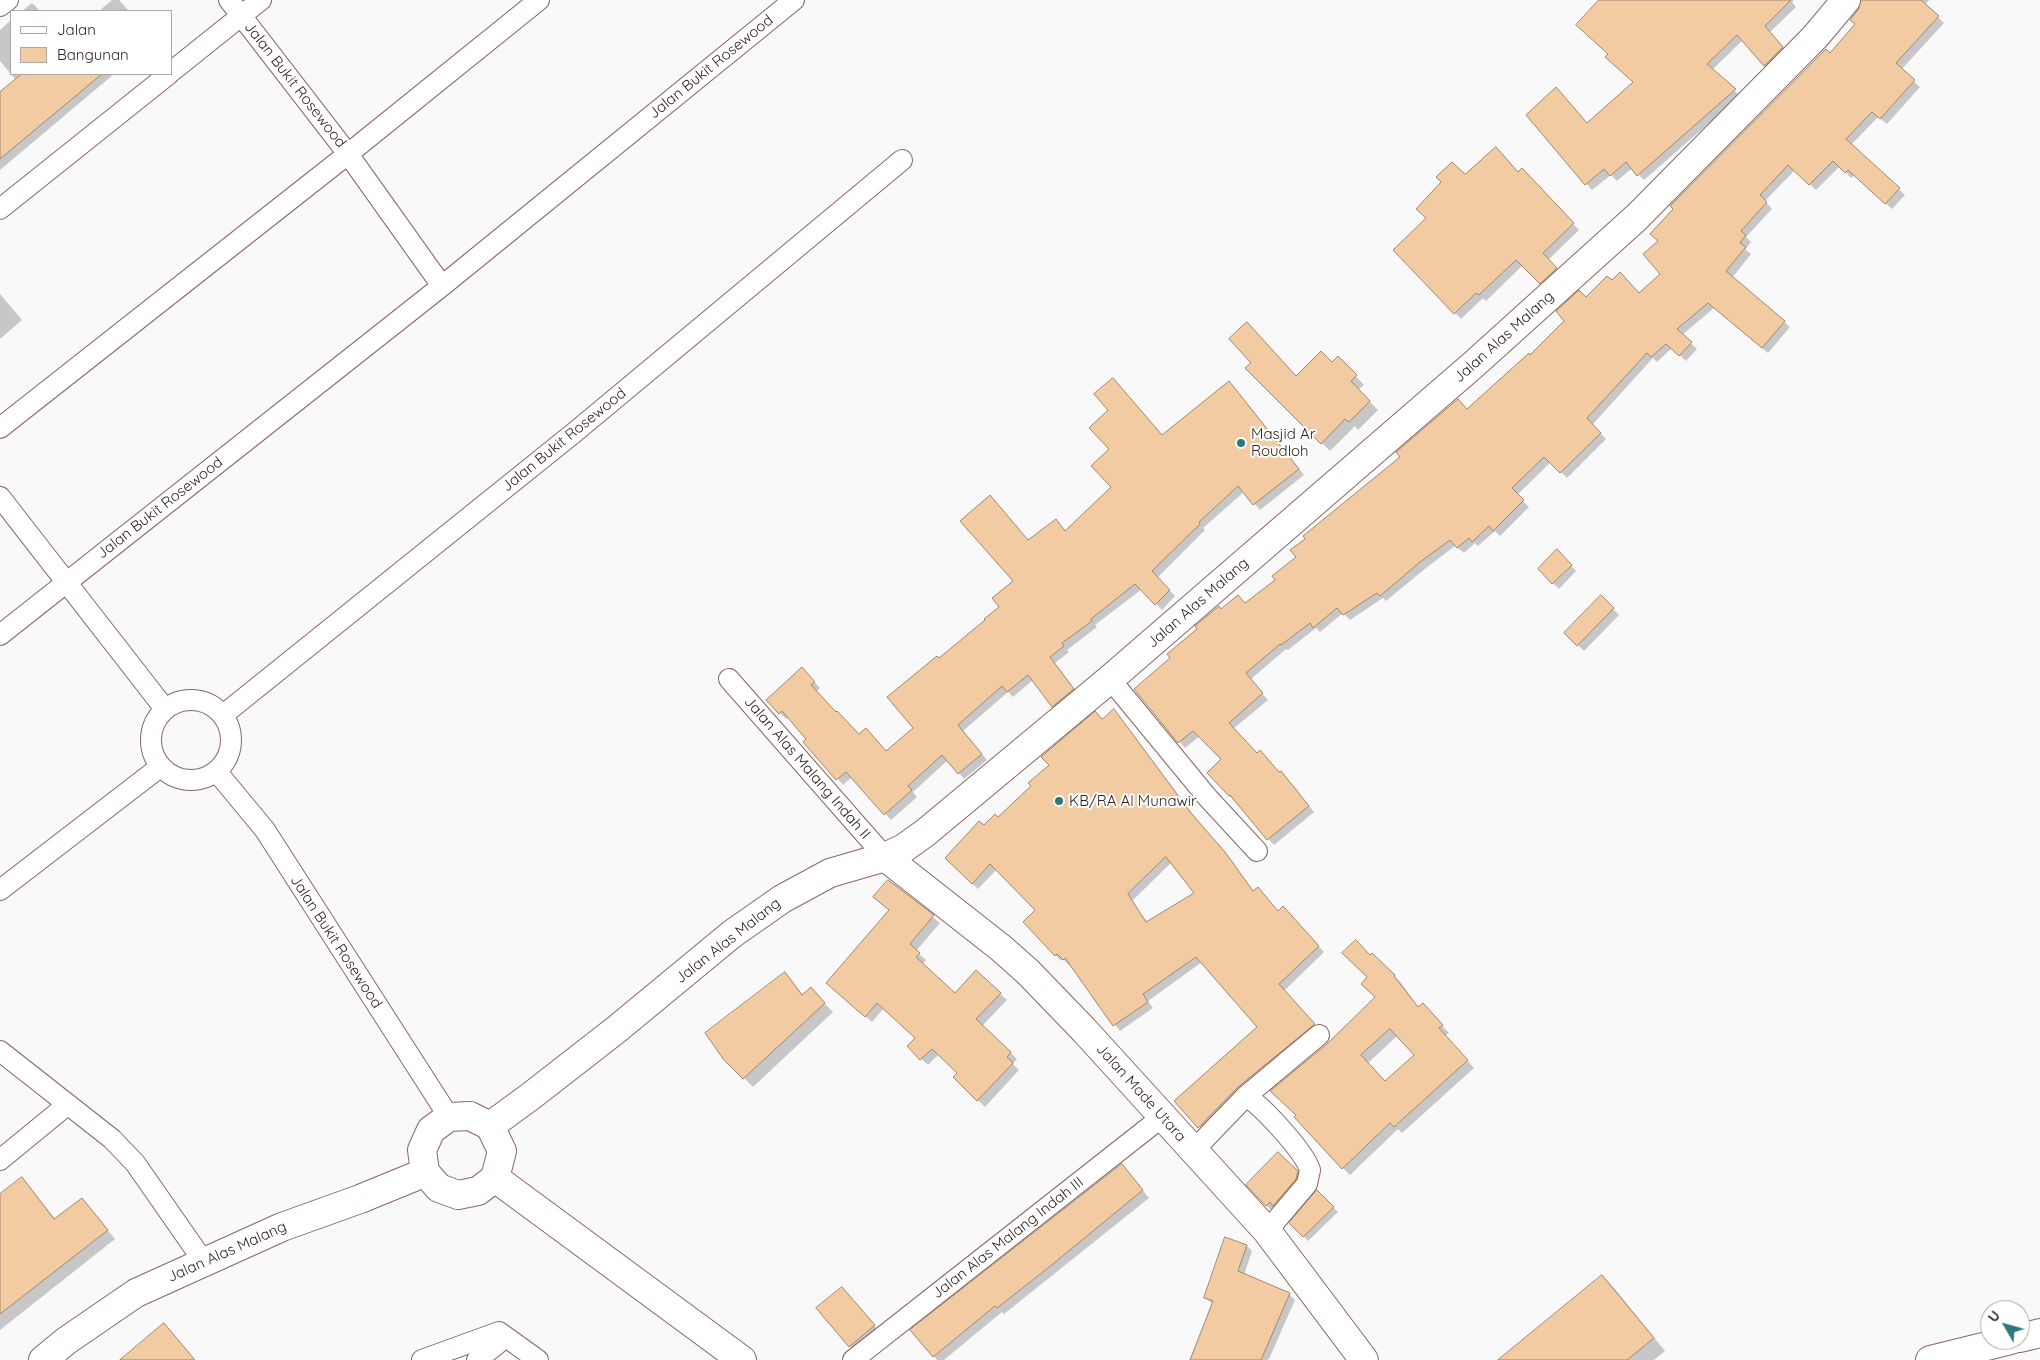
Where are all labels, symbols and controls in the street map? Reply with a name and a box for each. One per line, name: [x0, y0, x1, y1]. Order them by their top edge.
legend: [10, 10, 172, 75]
street label: Jalan Bukit Rosewood: [645, 11, 777, 123]
street label: Jalan Bukit Rosewood: [240, 18, 350, 152]
text: Jalan: [57, 20, 96, 39]
text: Bangunan: [57, 45, 129, 64]
street label: Jalan Alas Malang: [1450, 287, 1558, 387]
street label: Jalan Bukit Rosewood: [498, 384, 630, 496]
place label: Masjid Ar Roudloh: [1251, 425, 1315, 460]
marker: Masjid Ar Roudloh: [1235, 437, 1247, 449]
street label: Jalan Bukit Rosewood: [93, 453, 227, 563]
street label: Jalan Alas Malang: [1144, 554, 1252, 652]
street label: Jalan Alas Malang Indah II: [740, 693, 874, 843]
place label: KB/RA Al Munawir: [1069, 792, 1197, 810]
marker: KB/RA Al Munawir: [1053, 795, 1065, 807]
street label: Jalan Bukit Rosewood: [286, 872, 386, 1012]
street label: Jalan Alas Malang: [672, 894, 784, 988]
street label: Jalan Made Utara: [1092, 1040, 1190, 1146]
street label: Jalan Alas Malang Indah III: [929, 1173, 1087, 1303]
street label: Jalan Alas Malang: [165, 1218, 289, 1286]
north arrow: [1980, 1300, 2030, 1350]
text: U: [1984, 1307, 2004, 1326]

